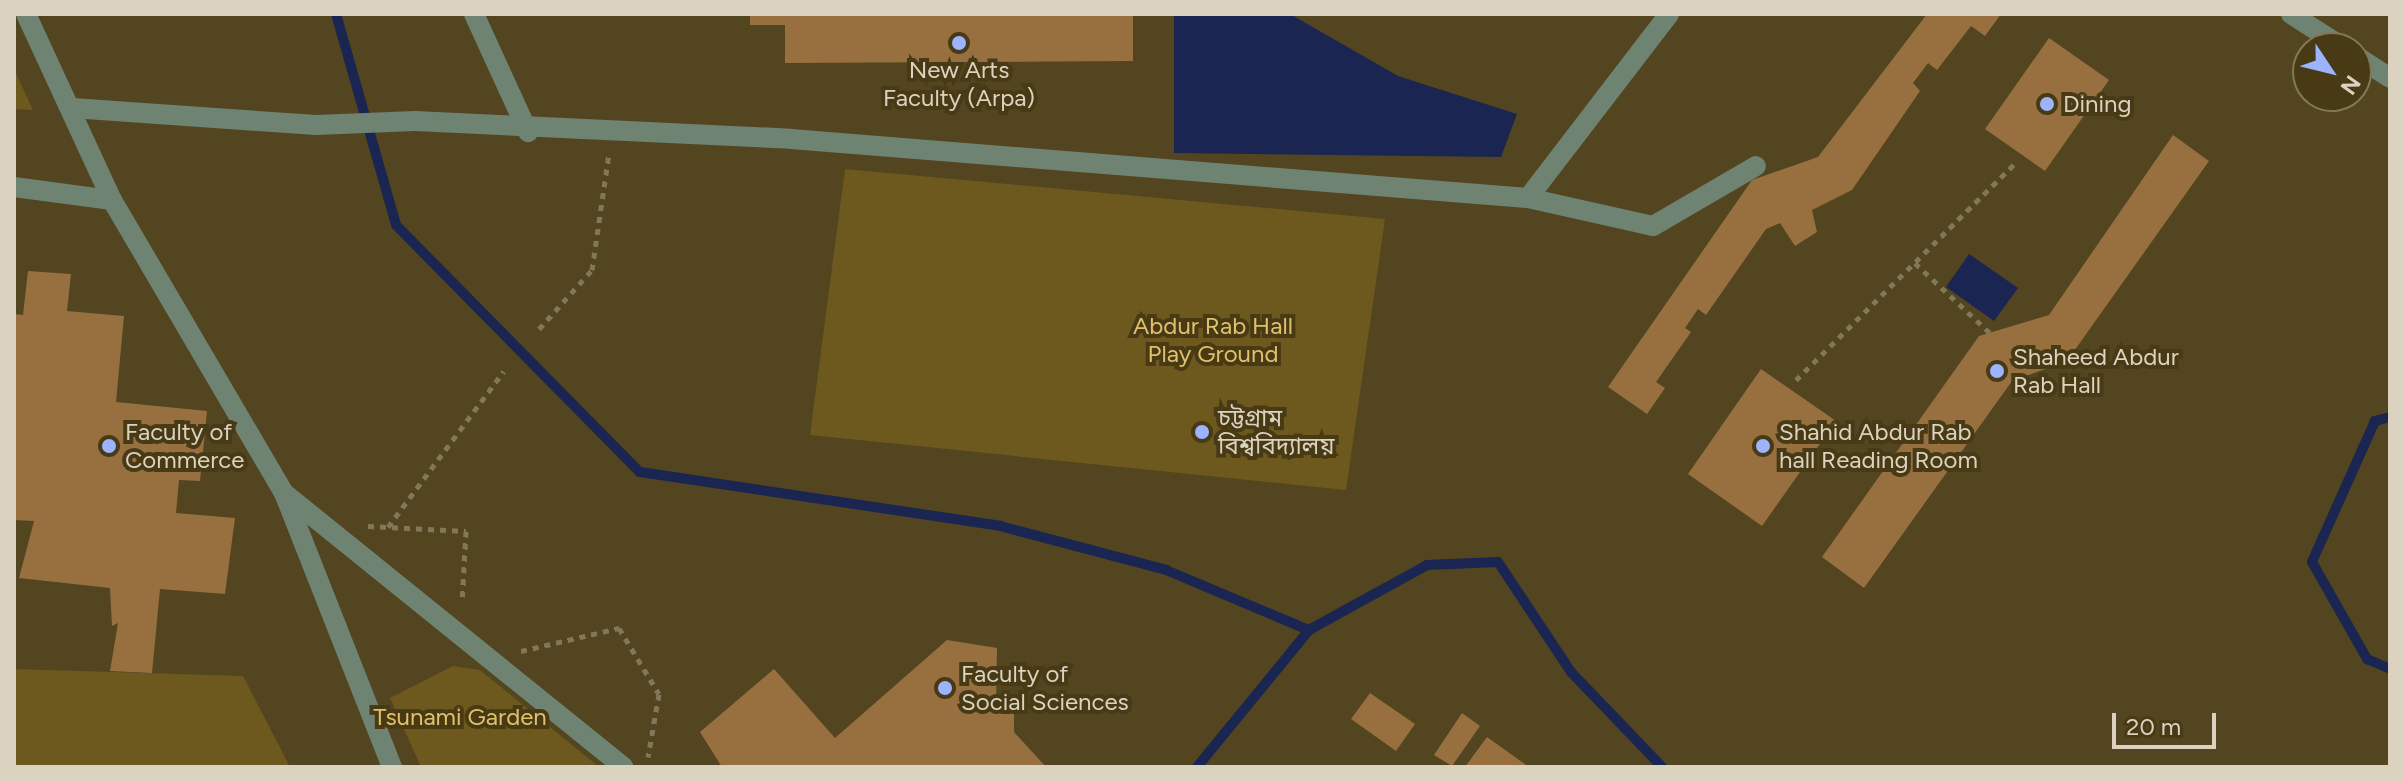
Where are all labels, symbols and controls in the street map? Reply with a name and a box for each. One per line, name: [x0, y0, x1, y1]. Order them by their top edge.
north arrow: [2292, 32, 2372, 112]
marker: New Arts Faculty (Arpa): [950, 34, 968, 52]
place label: New Arts Faculty (Arpa): [883, 56, 1035, 112]
text: N: [2334, 70, 2366, 100]
place label: Dining: [2063, 90, 2132, 118]
marker: Dining: [2038, 95, 2056, 113]
park label: Abdur Rab Hall Play Ground: [1133, 312, 1293, 368]
place label: Shaheed Abdur Rab Hall: [2013, 343, 2179, 399]
marker: Shaheed Abdur Rab Hall: [1988, 362, 2006, 380]
place label: চট্টগ্রাম বিশ্ববিদ্যালয়: [1218, 404, 1334, 460]
place label: Faculty of Commerce: [125, 418, 244, 474]
place label: Shahid Abdur Rab hall Reading Room: [1779, 418, 1978, 474]
marker: চট্টগ্রাম বিশ্ববিদ্যালয়: [1193, 423, 1211, 441]
marker: Faculty of Commerce: [100, 437, 118, 455]
marker: Shahid Abdur Rab hall Reading Room: [1754, 437, 1772, 455]
place label: Faculty of Social Sciences: [961, 660, 1129, 716]
marker: Faculty of Social Sciences: [936, 679, 954, 697]
scale bar: [2116, 697, 2220, 747]
park label: Tsunami Garden: [373, 703, 547, 731]
text: 20 m: [2126, 712, 2181, 741]

